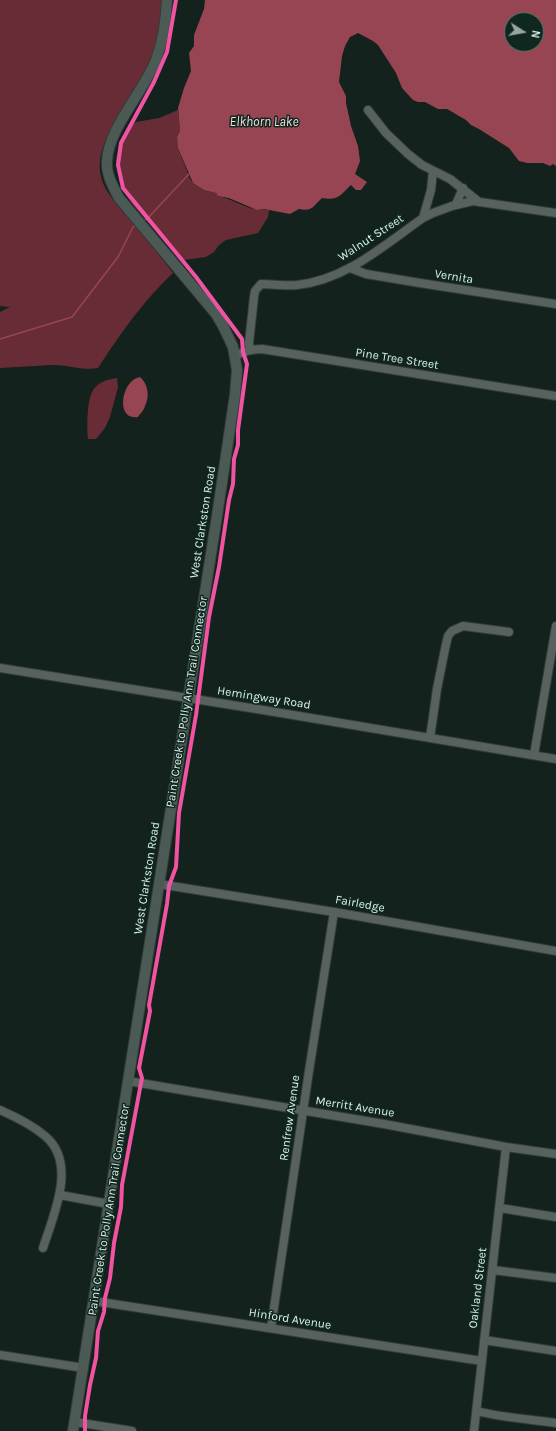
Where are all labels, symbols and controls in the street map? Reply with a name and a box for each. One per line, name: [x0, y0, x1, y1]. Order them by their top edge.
north arrow: [504, 12, 544, 52]
text: N: [528, 29, 542, 39]
water label: Elkhorn Lake: [230, 114, 298, 130]
street label: Walnut Street: [336, 212, 406, 264]
street label: Vernita: [434, 267, 474, 287]
street label: Pine Tree Street: [354, 345, 440, 373]
street label: West Clarkston Road: [187, 465, 219, 579]
street label: Paint Creek to Polly Ann Trail Connector: [163, 595, 211, 809]
street label: Hemingway Road: [216, 684, 312, 712]
street label: West Clarkston Road: [131, 821, 163, 935]
street label: Fairledge: [334, 893, 386, 915]
street label: Renfrew Avenue: [277, 1074, 303, 1162]
street label: Merritt Avenue: [314, 1094, 396, 1120]
street label: Paint Creek to Polly Ann Trail Connector: [85, 1103, 133, 1317]
street label: Oakland Street: [466, 1247, 490, 1329]
street label: Hinford Avenue: [248, 1305, 332, 1333]

